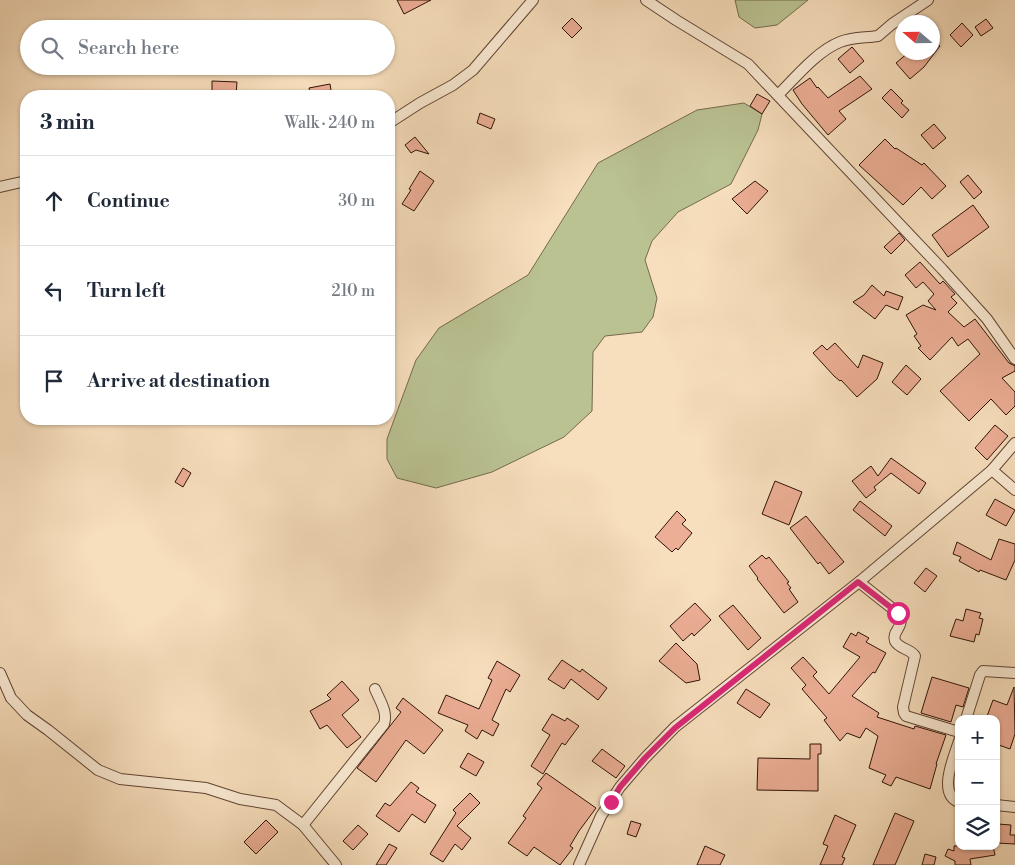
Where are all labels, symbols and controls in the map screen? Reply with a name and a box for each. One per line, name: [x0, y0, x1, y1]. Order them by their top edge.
north arrow: [895, 15, 940, 60]
search box: [20, 20, 395, 75]
icon: search: [38, 34, 66, 62]
text: Search here: [78, 36, 179, 60]
text: 3 min: [40, 110, 95, 136]
text: Walk · 240 m: [284, 113, 375, 133]
icon: ahead: [40, 187, 68, 215]
text: Continue: [87, 189, 170, 213]
text: 30 m: [338, 191, 375, 211]
icon: left: [40, 277, 68, 305]
text: Turn left: [87, 279, 166, 303]
text: 210 m: [331, 281, 375, 301]
icon: arrive: [40, 367, 68, 395]
text: Arrive at destination: [87, 369, 270, 393]
route start: [887, 602, 910, 625]
map controls: [955, 715, 1000, 850]
button: +: [955, 715, 1000, 760]
button: −: [955, 760, 1000, 805]
route end: [600, 791, 623, 814]
button: layers: [955, 805, 1000, 850]

